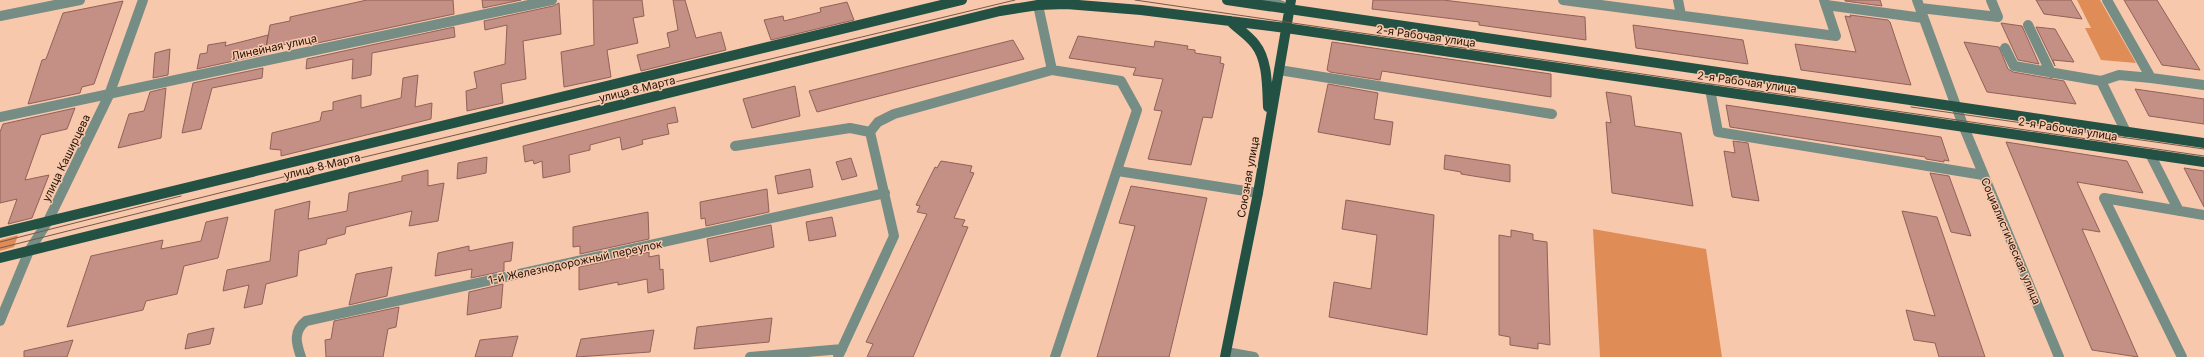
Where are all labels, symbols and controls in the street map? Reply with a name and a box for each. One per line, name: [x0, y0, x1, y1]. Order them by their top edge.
street label: 2-я Рабочая улица: [1375, 22, 1477, 50]
street label: Линейная улица: [230, 31, 318, 63]
street label: 2-я Рабочая улица: [1696, 68, 1798, 96]
street label: улица 8 Марта: [597, 73, 677, 105]
street label: улица Каширцева: [39, 112, 93, 204]
street label: 2-я Рабочая улица: [2017, 114, 2119, 144]
street label: Союзная улица: [1234, 135, 1262, 219]
street label: улица 8 Марта: [282, 150, 362, 182]
street label: Социалистическая улица: [1978, 175, 2044, 307]
street label: 1-й Железнодорожный переулок: [487, 237, 663, 287]

